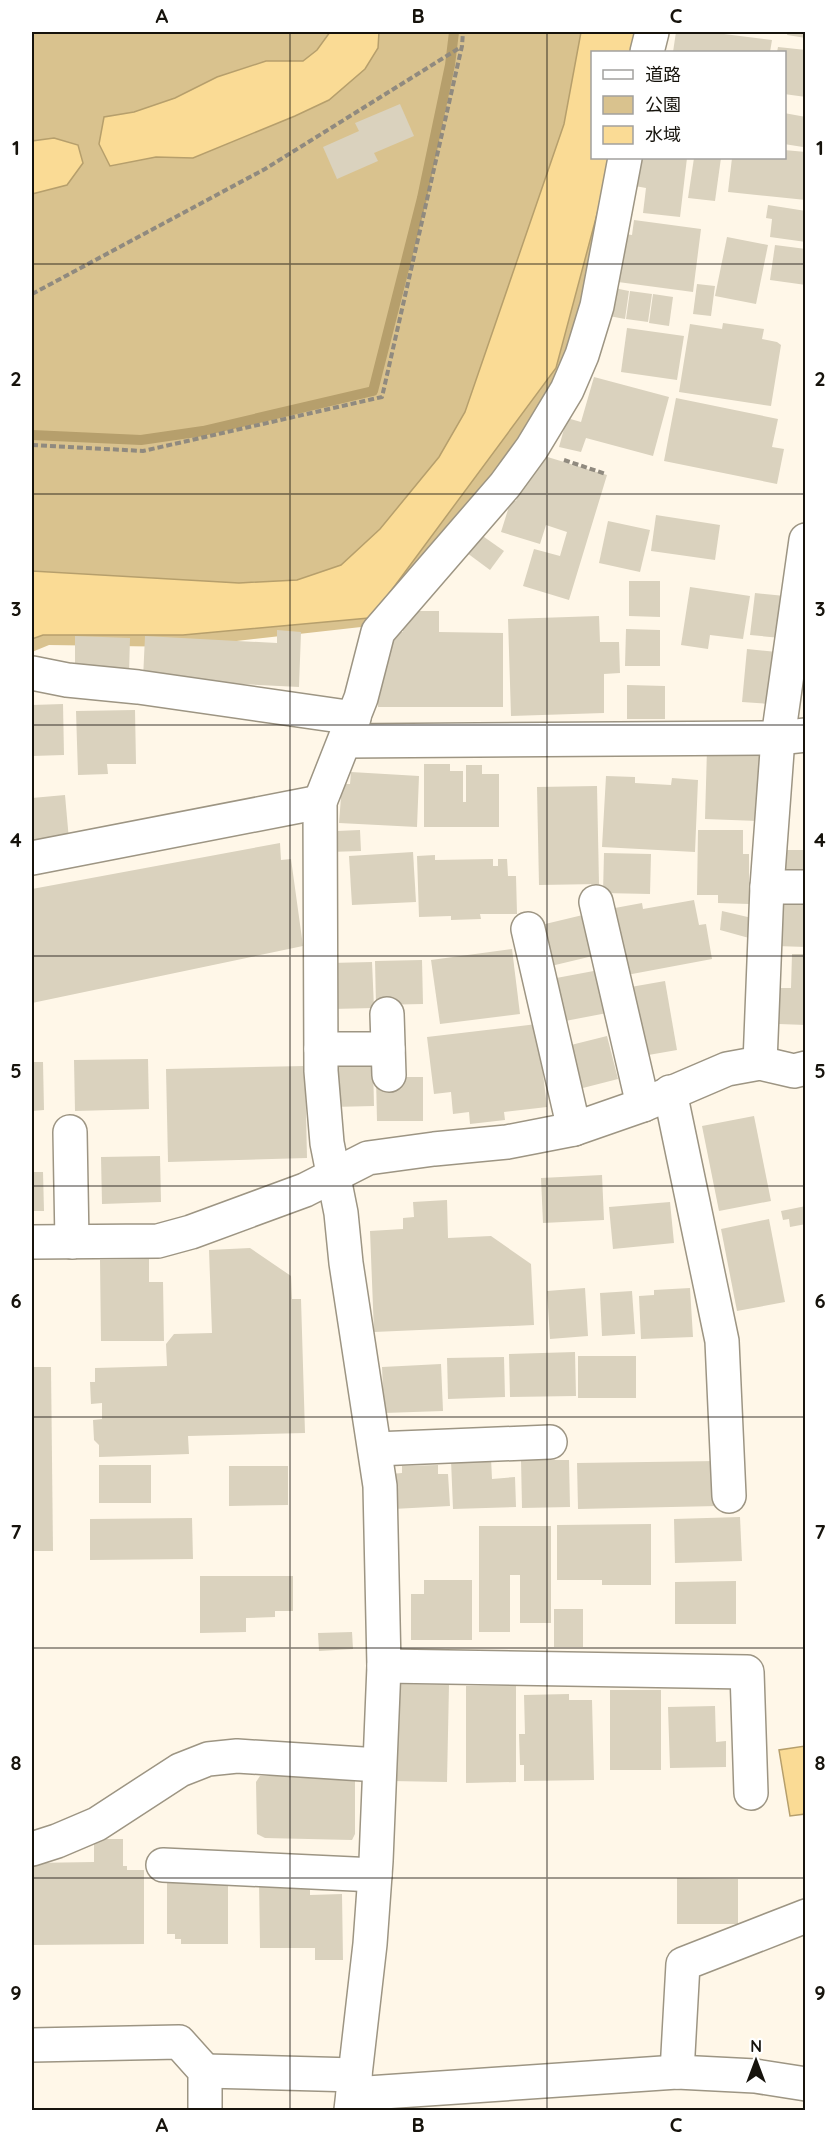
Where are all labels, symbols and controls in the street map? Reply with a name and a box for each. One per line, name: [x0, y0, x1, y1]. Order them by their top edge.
text: A: [156, 3, 169, 28]
text: B: [411, 3, 425, 28]
text: C: [670, 3, 683, 28]
legend: [591, 51, 786, 159]
text: 道路: [645, 63, 681, 86]
text: 公園: [645, 93, 681, 116]
text: 水域: [645, 123, 681, 146]
text: 1: [12, 135, 20, 160]
text: 1: [816, 135, 824, 160]
text: 2: [10, 366, 22, 391]
text: 2: [814, 366, 826, 391]
text: 3: [11, 596, 21, 621]
text: 3: [815, 596, 825, 621]
text: 4: [10, 827, 22, 852]
text: 4: [814, 827, 826, 852]
text: 5: [10, 1058, 22, 1083]
text: 5: [814, 1058, 826, 1083]
text: 6: [10, 1288, 22, 1313]
text: 6: [814, 1288, 826, 1313]
text: 7: [11, 1519, 22, 1544]
text: 7: [815, 1519, 826, 1544]
text: 8: [11, 1750, 22, 1775]
text: 8: [815, 1750, 826, 1775]
text: 9: [10, 1980, 22, 2005]
text: 9: [814, 1980, 826, 2005]
north arrow: [726, 2031, 786, 2091]
text: N: [750, 2036, 762, 2056]
text: A: [156, 2112, 169, 2137]
text: B: [411, 2112, 425, 2137]
text: C: [670, 2112, 683, 2137]

